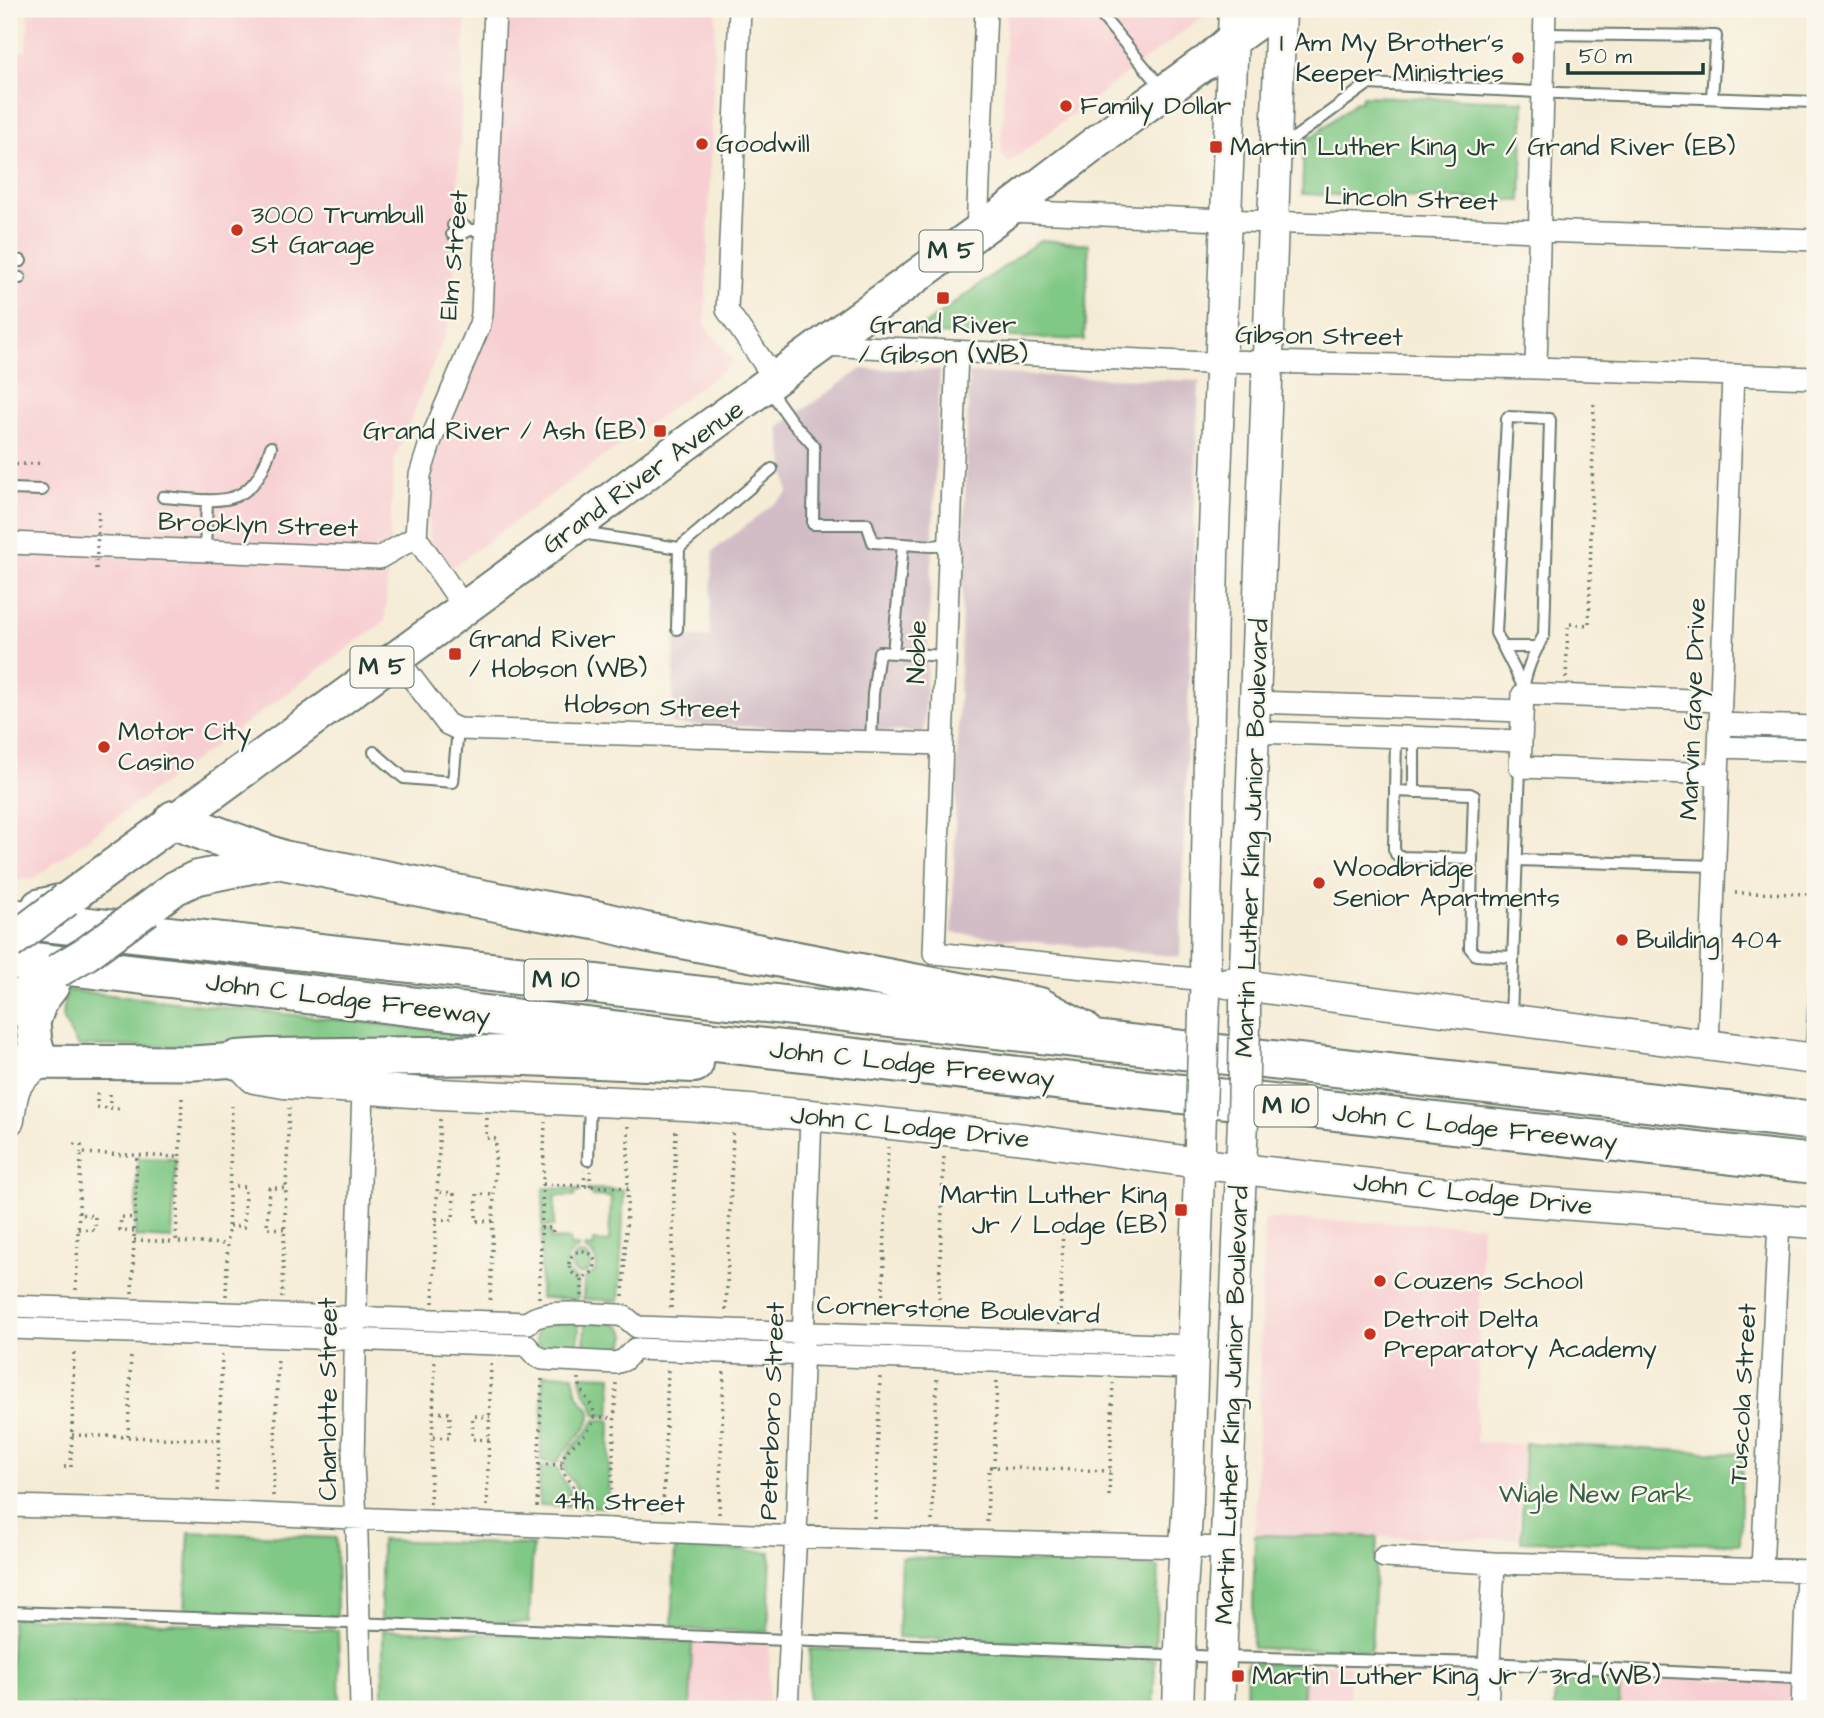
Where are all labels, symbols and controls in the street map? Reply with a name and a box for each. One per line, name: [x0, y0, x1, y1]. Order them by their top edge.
place label: I Am My Brother's Keeper Ministries: [1280, 25, 1504, 91]
scale bar: [1568, 32, 1703, 76]
text: 50 m: [1579, 42, 1633, 71]
marker: I Am My Brother's Keeper Ministries: [1510, 50, 1526, 66]
place label: Family Dollar: [1080, 88, 1231, 126]
marker: Family Dollar: [1058, 98, 1074, 114]
place label: Goodwill: [716, 126, 810, 162]
place label: Martin Luther King Jr / Grand River (EB): [1230, 129, 1735, 167]
marker: Goodwill: [694, 136, 710, 152]
marker: Martin Luther King Jr / Grand River (EB): [1208, 139, 1224, 155]
street label: Lincoln Street: [1324, 178, 1499, 220]
street label: Elm Street: [430, 188, 478, 321]
place label: 3000 Trumbull St Garage: [251, 197, 424, 265]
marker: 3000 Trumbull St Garage: [229, 222, 245, 238]
road number: M 5: [920, 230, 982, 272]
marker: Grand River / Gibson (WB): [935, 290, 951, 306]
place label: Grand River / Gibson (WB): [858, 307, 1028, 373]
street label: Gibson Street: [1235, 317, 1404, 355]
street label: Grand River Avenue: [535, 391, 751, 563]
place label: Grand River / Ash (EB): [363, 413, 646, 449]
marker: Grand River / Ash (EB): [652, 423, 668, 439]
street label: Brooklyn Street: [157, 504, 359, 548]
street label: Marvin Gaye Drive: [1671, 597, 1717, 821]
street label: Martin Luther King Junior Boulevard: [1226, 618, 1280, 1058]
street label: Noble: [898, 620, 936, 684]
place label: Grand River / Hobson (WB): [469, 621, 647, 687]
road number: M 5: [350, 646, 414, 688]
marker: Grand River / Hobson (WB): [447, 646, 463, 662]
street label: Hobson Street: [563, 686, 741, 728]
place label: Motor City Casino: [118, 714, 251, 780]
marker: Motor City Casino: [96, 739, 112, 755]
place label: Woodbridge Senior Apartments: [1333, 850, 1560, 916]
marker: Woodbridge Senior Apartments: [1311, 875, 1327, 891]
place label: Building 404: [1636, 922, 1782, 960]
marker: Building 404: [1614, 932, 1630, 948]
road number: M 10: [524, 960, 588, 1000]
street label: John C Lodge Freeway: [203, 964, 492, 1036]
street label: John C Lodge Freeway: [768, 1031, 1056, 1099]
road number: M 10: [1254, 1086, 1318, 1126]
street label: John C Lodge Freeway: [1331, 1094, 1619, 1162]
street label: John C Lodge Drive: [789, 1097, 1031, 1159]
street label: John C Lodge Drive: [1352, 1164, 1594, 1226]
place label: Martin Luther King Jr / Lodge (EB): [941, 1177, 1167, 1245]
street label: Martin Luther King Junior Boulevard: [1206, 1185, 1260, 1625]
marker: Martin Luther King Jr / Lodge (EB): [1173, 1202, 1189, 1218]
place label: Couzens School: [1394, 1263, 1583, 1299]
marker: Couzens School: [1372, 1273, 1388, 1289]
street label: Cornerstone Boulevard: [816, 1287, 1100, 1333]
street label: Charlotte Street: [310, 1297, 346, 1501]
street label: Peterboro Street: [750, 1301, 794, 1521]
place label: Detroit Delta Preparatory Academy: [1384, 1301, 1657, 1369]
street label: Tuscola Street: [1720, 1302, 1766, 1486]
marker: Detroit Delta Preparatory Academy: [1362, 1326, 1378, 1342]
park label: Wigle New Park: [1499, 1476, 1691, 1514]
street label: 4th Street: [553, 1482, 686, 1522]
place label: Martin Luther King Jr / 3rd (WB): [1252, 1658, 1661, 1696]
marker: Martin Luther King Jr / 3rd (WB): [1230, 1668, 1246, 1684]

